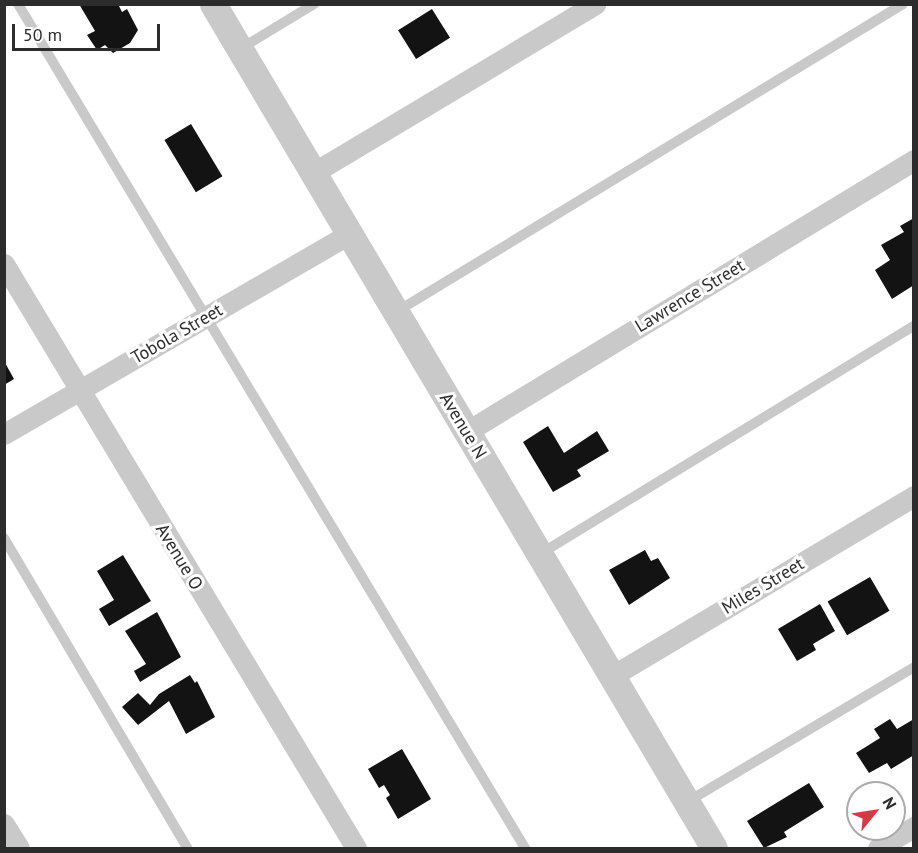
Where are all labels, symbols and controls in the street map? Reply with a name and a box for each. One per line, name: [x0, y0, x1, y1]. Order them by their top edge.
scale bar: [15, 12, 164, 50]
text: 50 m: [23, 23, 62, 46]
street label: Lawrence Street: [631, 255, 749, 337]
street label: Tobola Street: [128, 299, 226, 369]
street label: Avenue N: [435, 389, 491, 463]
street label: Avenue O: [151, 520, 207, 594]
street label: Miles Street: [718, 553, 808, 619]
north arrow: [846, 781, 906, 841]
text: N: [879, 793, 901, 813]

